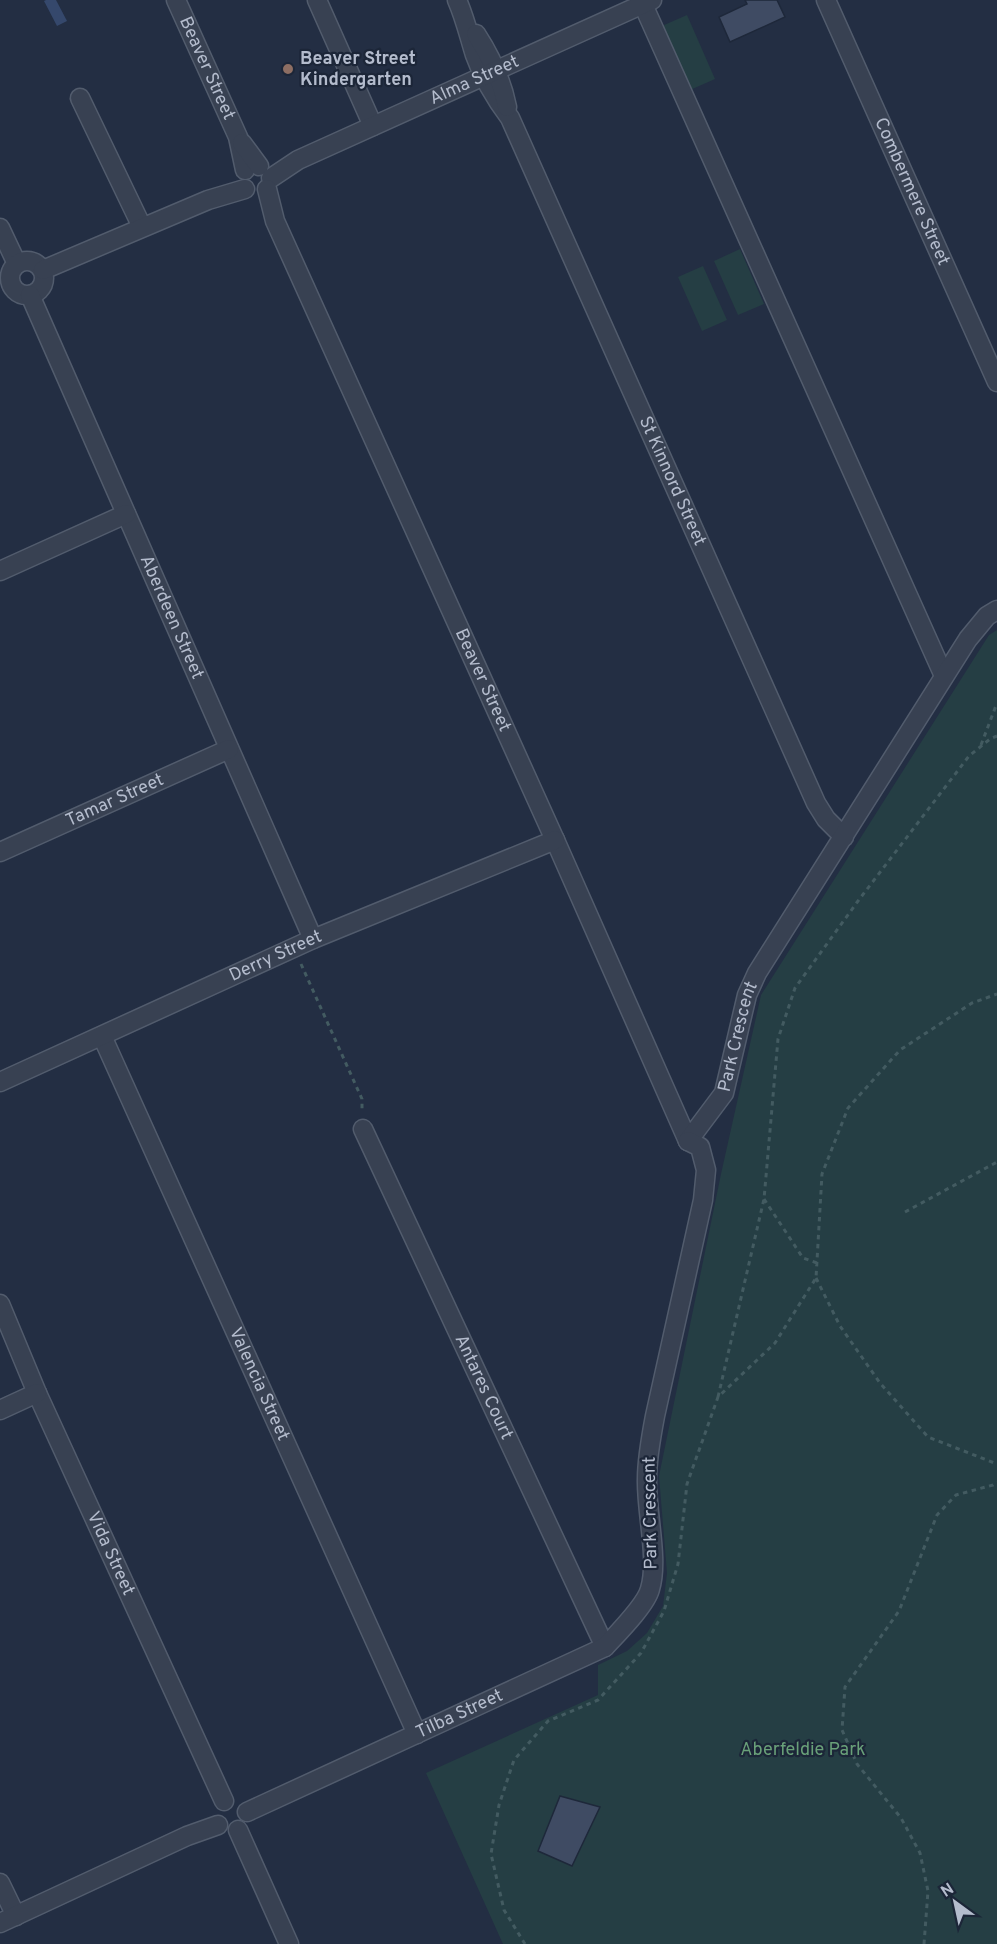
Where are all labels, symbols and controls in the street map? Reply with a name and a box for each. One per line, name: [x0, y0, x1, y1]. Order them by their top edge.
street label: Beaver Street: [174, 13, 240, 124]
place label: Beaver Street Kindergarten: [300, 48, 416, 92]
street label: Alma Street: [426, 50, 523, 110]
marker: Beaver Street Kindergarten: [281, 62, 295, 76]
street label: Combermere Street: [869, 114, 955, 269]
street label: St Kinnord Street: [633, 413, 711, 549]
street label: Aberdeen Street: [134, 552, 209, 683]
street label: Beaver Street: [449, 625, 516, 735]
street label: Tamar Street: [62, 768, 167, 832]
street label: Derry Street: [226, 925, 325, 987]
street label: Park Crescent: [713, 978, 763, 1094]
street label: Valencia Street: [224, 1324, 295, 1444]
street label: Antares Court: [449, 1331, 518, 1443]
street label: Park Crescent: [639, 1456, 663, 1570]
street label: Vida Street: [81, 1508, 140, 1599]
street label: Tilba Street: [412, 1684, 507, 1744]
park label: Aberfeldie Park: [740, 1739, 866, 1762]
north arrow: [925, 1872, 985, 1932]
text: N: [938, 1880, 958, 1903]

